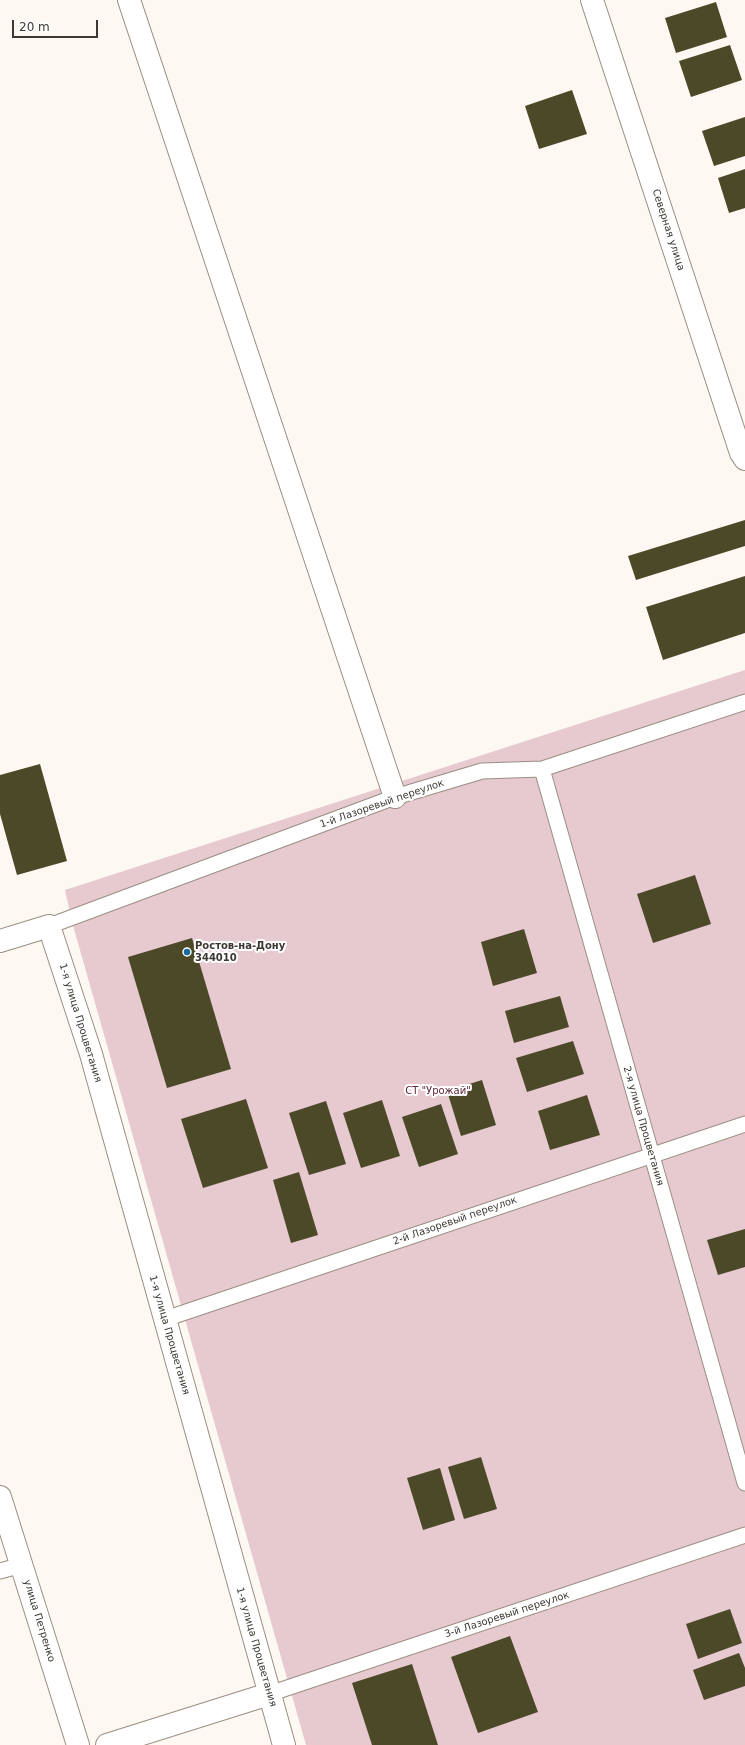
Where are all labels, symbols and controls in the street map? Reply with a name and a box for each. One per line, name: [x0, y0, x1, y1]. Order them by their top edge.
scale bar: [14, 12, 100, 38]
text: 20 m: [19, 20, 50, 34]
street label: Северная улица: [649, 188, 687, 272]
street label: 1-й Лазоревый переулок: [318, 777, 446, 831]
place label: Ростов-на-Дону 344010: [195, 940, 285, 964]
marker: Ростов-на-Дону 344010: [182, 947, 192, 957]
street label: 1-я улица Процветания: [56, 962, 104, 1084]
street label: 2-я улица Процветания: [620, 1065, 666, 1187]
park label: СТ "Урожай": [405, 1085, 471, 1097]
street label: 2-й Лазоревый переулок: [391, 1194, 519, 1248]
street label: 1-я улица Процветания: [146, 1274, 192, 1396]
street label: улица Петренко: [21, 1578, 57, 1664]
street label: 1-я улица Процветания: [233, 1586, 279, 1708]
street label: 3-й Лазоревый переулок: [443, 1589, 571, 1641]

